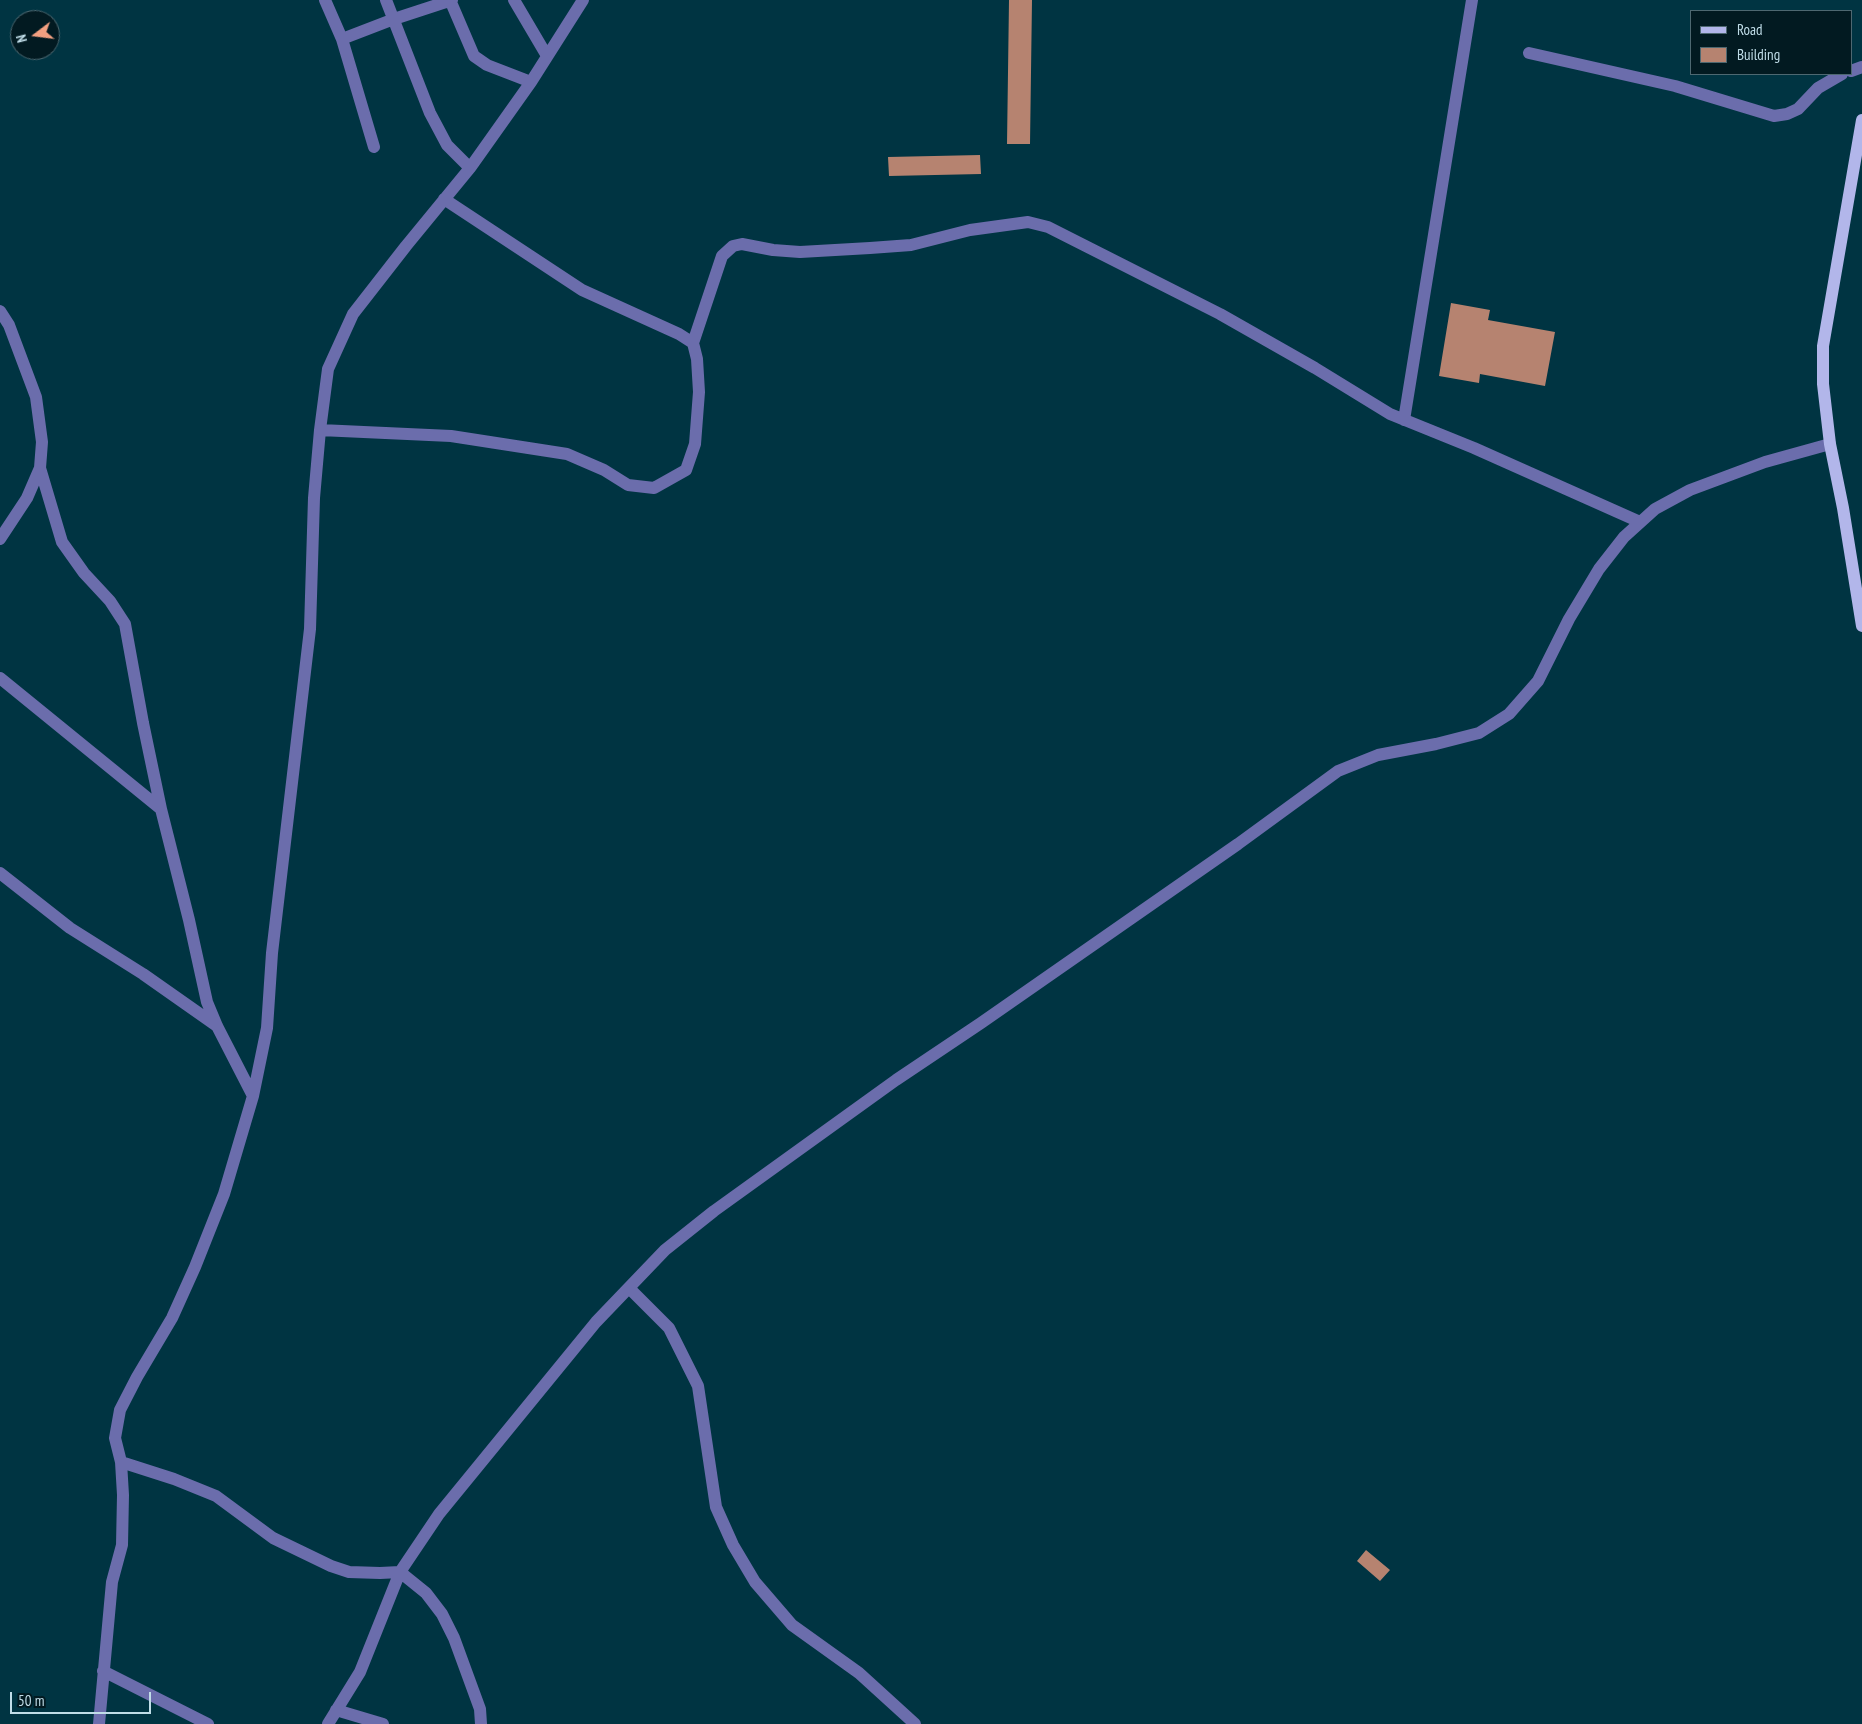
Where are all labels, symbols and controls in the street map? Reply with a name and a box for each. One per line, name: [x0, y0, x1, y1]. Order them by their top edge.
north arrow: [10, 10, 60, 60]
legend: [1690, 10, 1852, 75]
text: Road: [1737, 20, 1763, 39]
text: N: [12, 33, 31, 45]
text: Building: [1737, 45, 1780, 64]
scale bar: [12, 1682, 154, 1714]
text: 50 m: [18, 1691, 44, 1710]

